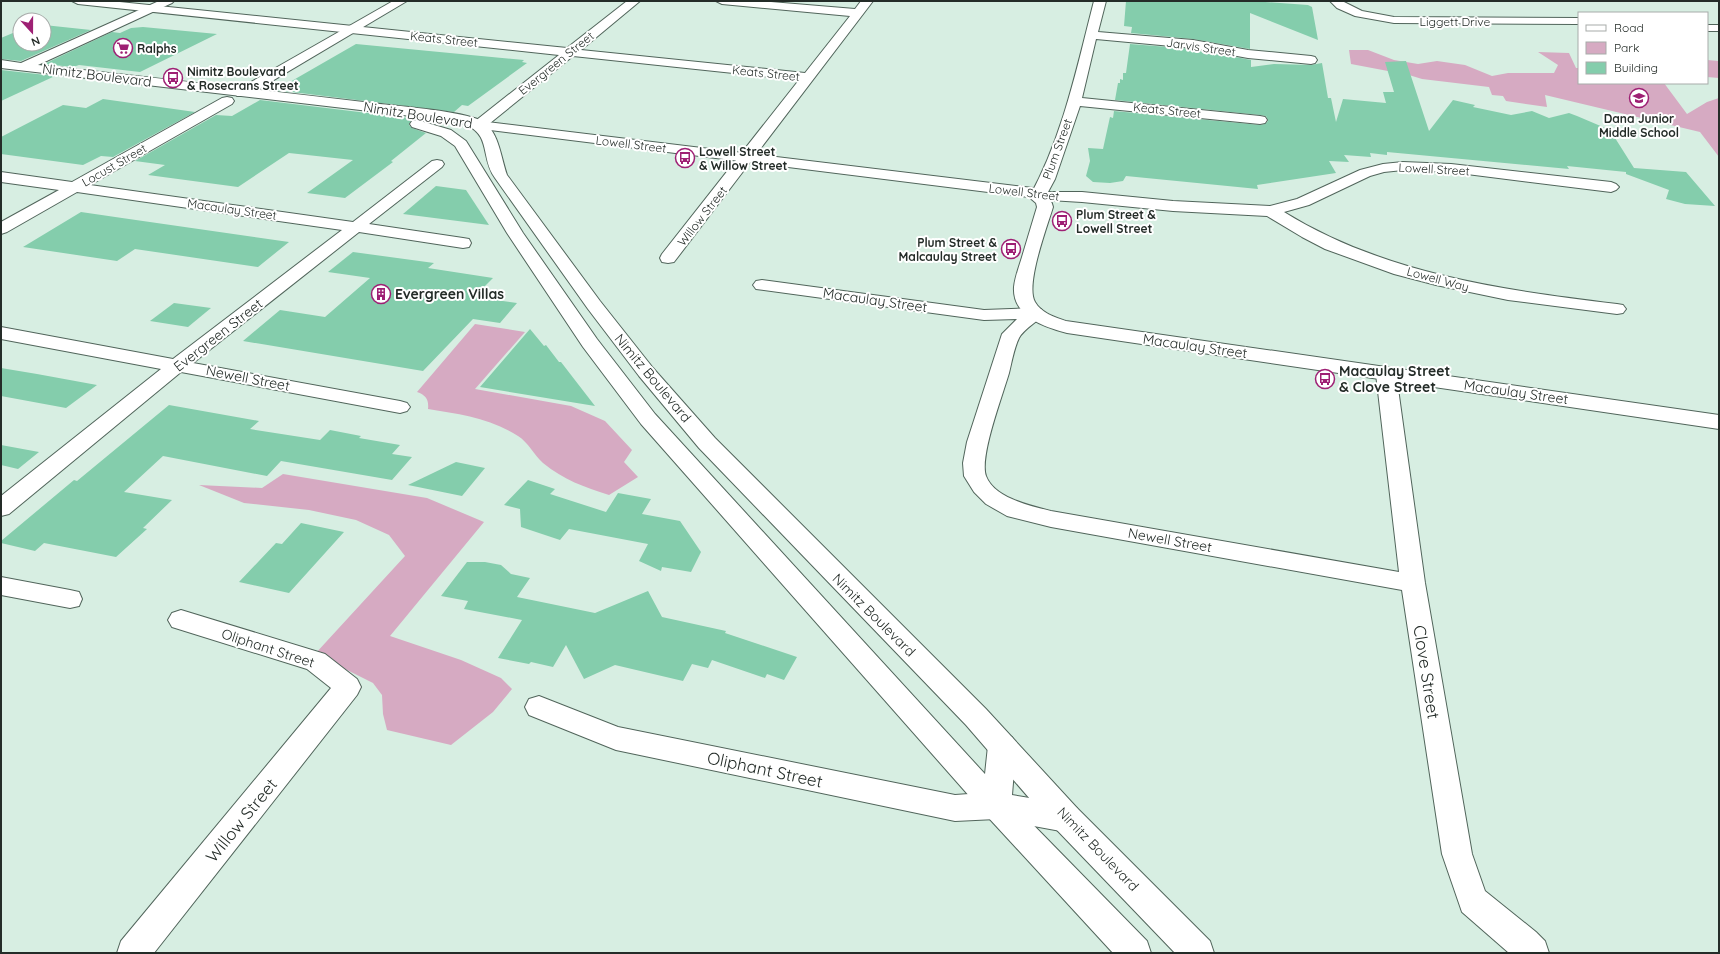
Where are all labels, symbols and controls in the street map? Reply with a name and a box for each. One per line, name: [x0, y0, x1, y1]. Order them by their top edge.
north arrow: [12, 12, 52, 52]
legend: [1578, 12, 1708, 84]
street label: Liggett Drive: [1420, 14, 1491, 29]
text: Road: [1614, 20, 1644, 35]
street label: Keats Street: [409, 28, 479, 50]
street label: Evergreen Street: [515, 28, 597, 98]
text: N: [29, 33, 42, 49]
street label: Jarvis Street: [1165, 35, 1237, 59]
supermarket icon: Ralphs: [112, 37, 134, 59]
text: Park: [1614, 40, 1639, 55]
place label: Ralphs: [137, 41, 177, 56]
street label: Nimitz Boulevard: [41, 59, 153, 91]
text: Building: [1614, 60, 1658, 75]
street label: Keats Street: [731, 62, 801, 84]
place label: Nimitz Boulevard & Rosecrans Street: [187, 64, 299, 93]
bus stop icon: Nimitz Boulevard & Rosecrans Street: [162, 67, 184, 89]
school or university icon: Dana Junior Middle School: [1628, 87, 1650, 109]
street label: Nimitz Boulevard: [362, 97, 474, 133]
street label: Keats Street: [1132, 99, 1202, 121]
place label: Dana Junior Middle School: [1599, 111, 1679, 140]
street label: Plum Street: [1039, 117, 1075, 181]
street label: Lowell Street: [595, 132, 667, 156]
street label: Locust Street: [79, 140, 149, 190]
place label: Lowell Street & Willow Street: [699, 144, 788, 173]
bus stop icon: Lowell Street & Willow Street: [674, 147, 696, 169]
street label: Lowell Street: [1398, 160, 1470, 178]
street label: Lowell Street: [988, 180, 1060, 204]
street label: Willow Street: [674, 183, 730, 249]
street label: Macaulay Street: [186, 195, 278, 223]
place label: Plum Street & Lowell Street: [1076, 207, 1156, 236]
bus stop icon: Plum Street & Lowell Street: [1051, 210, 1073, 232]
place label: Plum Street & Malcaulay Street: [899, 235, 997, 264]
bus stop icon: Plum Street & Malcaulay Street: [1000, 238, 1022, 260]
street label: Lowell Way: [1405, 263, 1471, 295]
building icon: Evergreen Villas: [370, 283, 392, 305]
street label: Macaulay Street: [822, 284, 929, 316]
place label: Evergreen Villas: [395, 285, 504, 303]
street label: Evergreen Street: [170, 295, 266, 375]
street label: Nimitz Boulevard: [611, 330, 695, 426]
street label: Macaulay Street: [1142, 330, 1249, 362]
street label: Newell Street: [205, 361, 292, 395]
place label: Macaulay Street & Clove Street: [1339, 362, 1450, 396]
bus stop icon: Macaulay Street & Clove Street: [1314, 368, 1336, 390]
street label: Macaulay Street: [1463, 376, 1570, 408]
street label: Newell Street: [1127, 524, 1214, 556]
street label: Nimitz Boulevard: [829, 570, 919, 660]
street label: Oliphant Street: [219, 624, 317, 672]
street label: Clove Street: [1409, 624, 1445, 721]
street label: Oliphant Street: [705, 747, 825, 792]
street label: Willow Street: [201, 774, 281, 866]
street label: Nimitz Boulevard: [1053, 803, 1143, 895]

